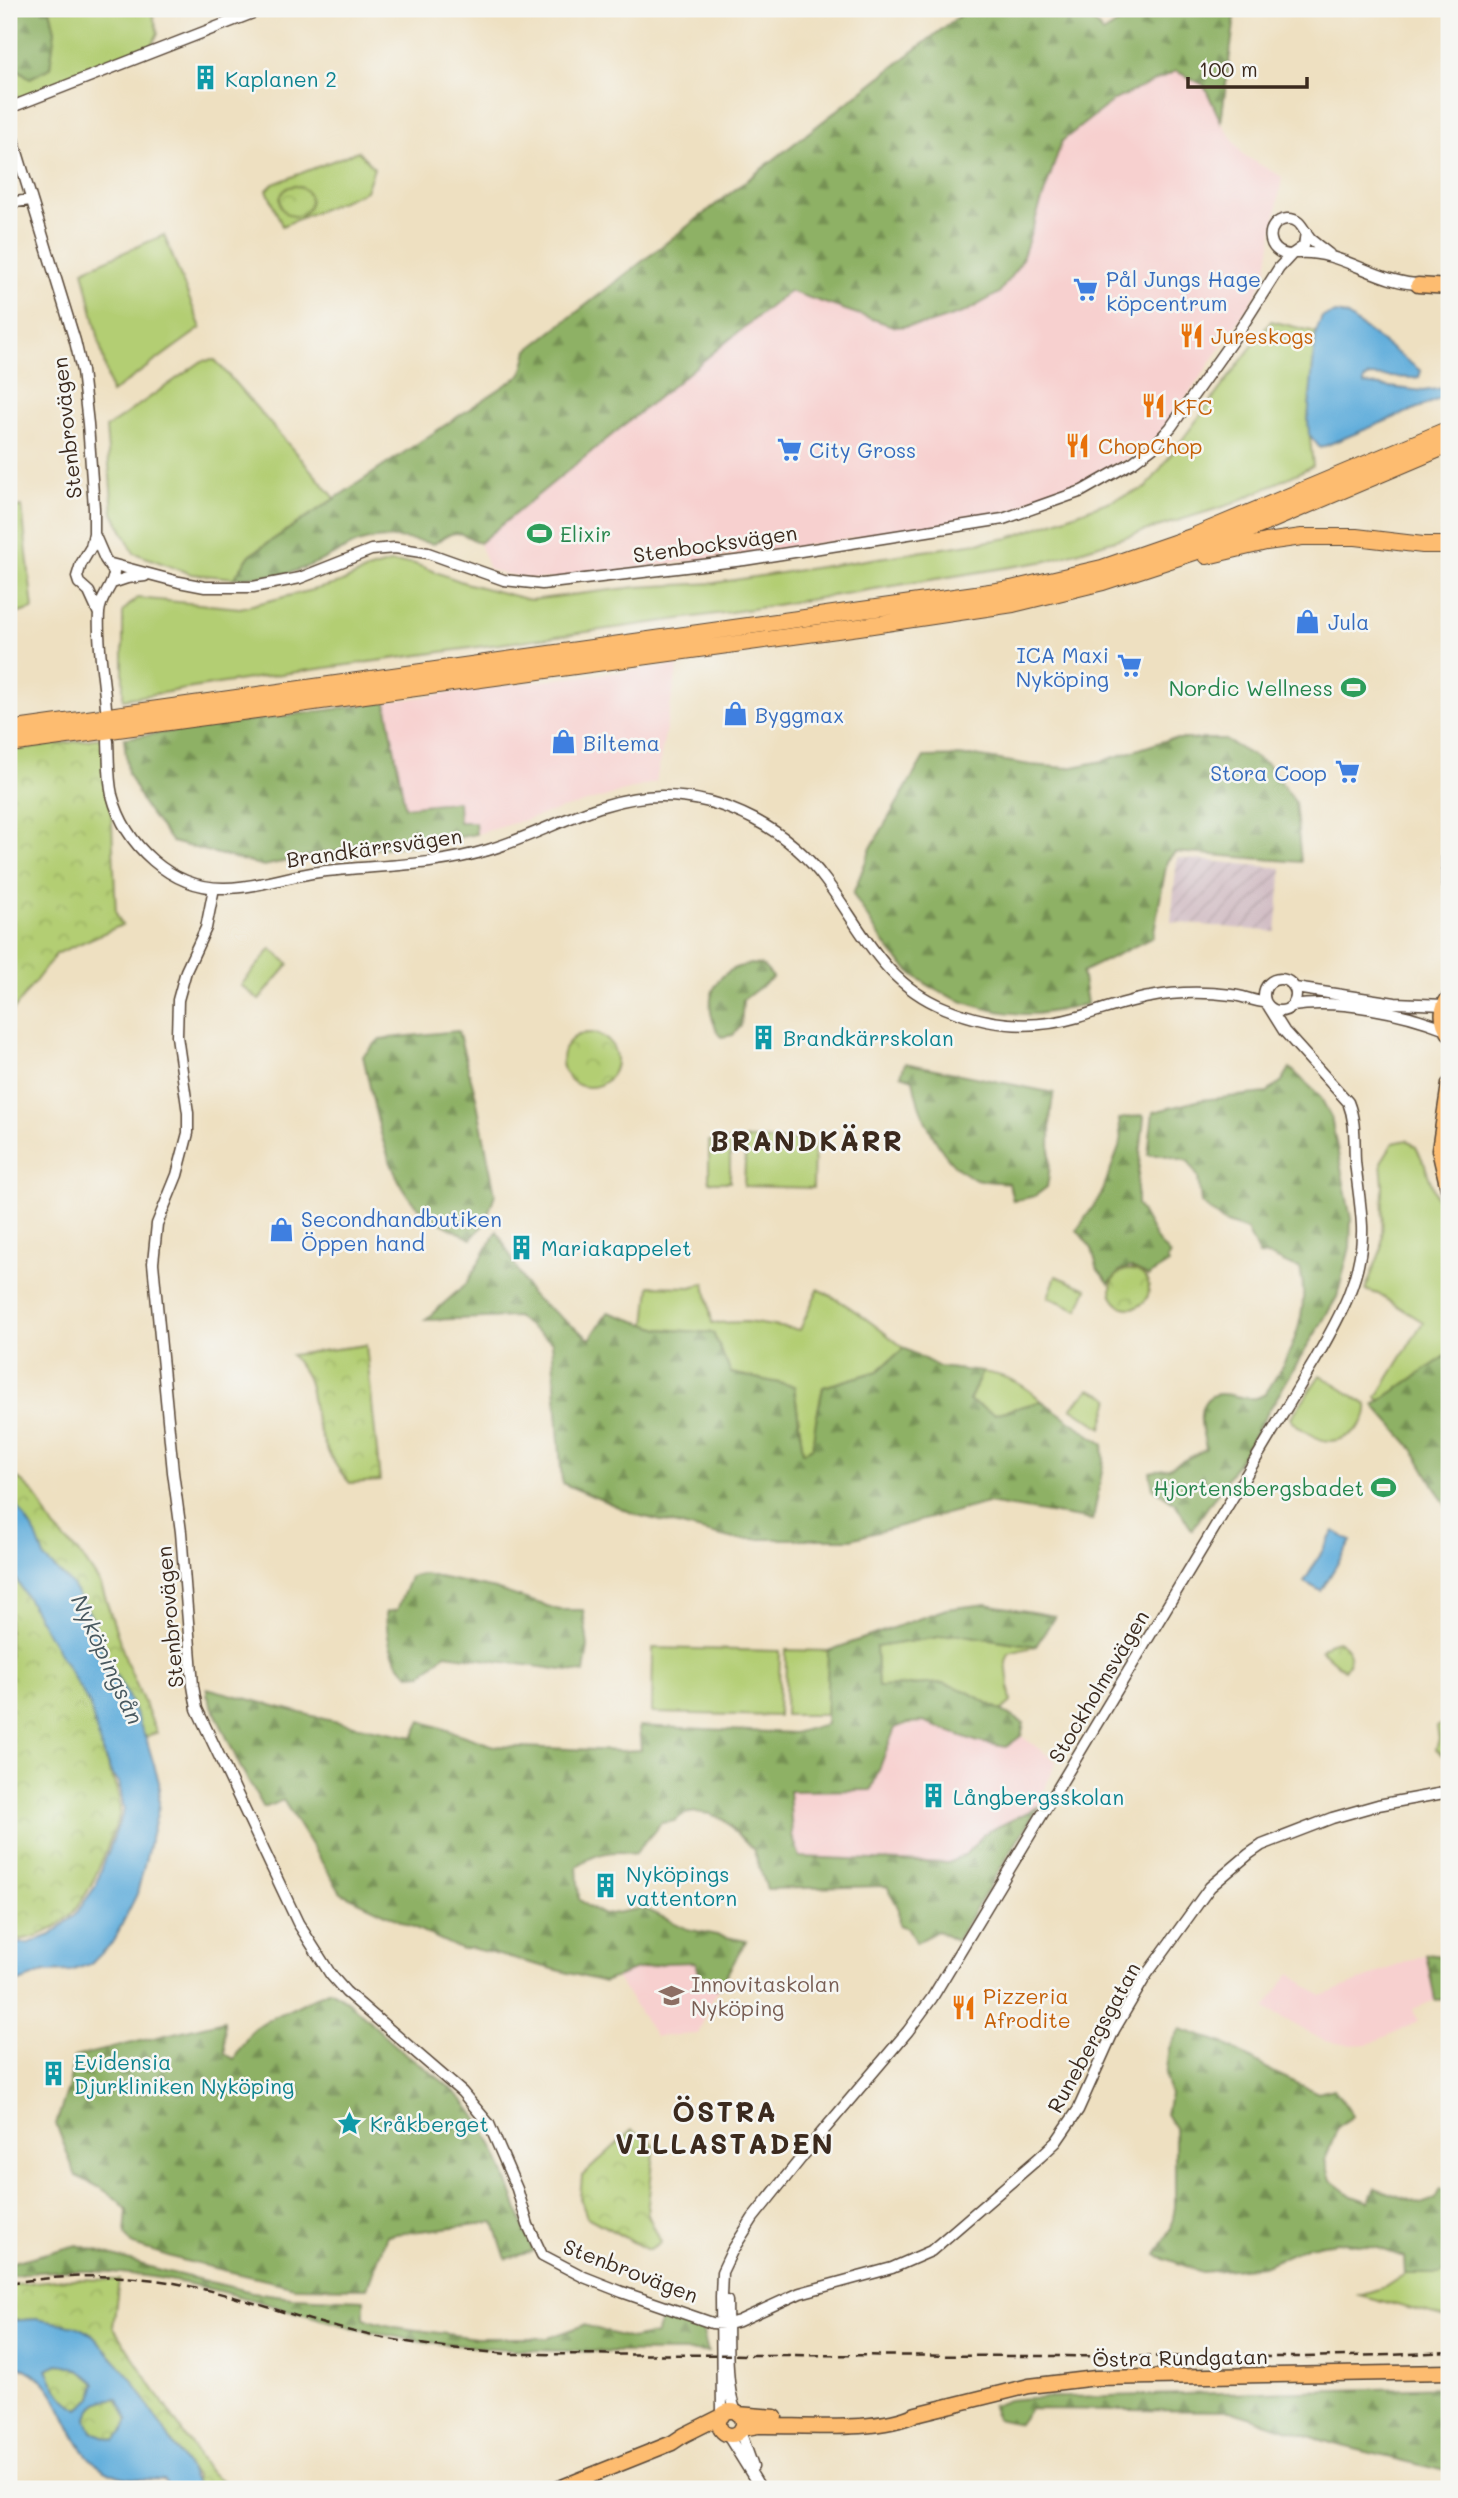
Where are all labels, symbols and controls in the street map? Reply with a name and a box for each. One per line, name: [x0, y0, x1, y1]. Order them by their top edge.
scale bar: [1188, 46, 1308, 90]
text: 100 m: [1199, 55, 1258, 82]
building icon: Kaplanen 2: [191, 64, 219, 92]
place label: Kaplanen 2: [225, 65, 337, 92]
place label: Pål Jungs Hage köpcentrum: [1106, 265, 1261, 316]
supermarket icon: Pål Jungs Hage köpcentrum: [1072, 276, 1100, 304]
restaurant icon: Jureskogs: [1177, 321, 1205, 349]
place label: Jureskogs: [1211, 322, 1314, 349]
street label: Stenbrovägen: [45, 356, 87, 500]
restaurant icon: KFC: [1139, 392, 1167, 420]
place label: KFC: [1173, 393, 1212, 420]
restaurant icon: ChopChop: [1064, 431, 1092, 459]
place label: ChopChop: [1098, 432, 1203, 459]
supermarket icon: City Gross: [775, 435, 803, 463]
place label: City Gross: [809, 436, 916, 463]
street label: Stenbocksvägen: [631, 518, 799, 568]
sports icon: Elixir: [526, 519, 554, 547]
place label: Elixir: [560, 520, 611, 547]
shop icon: Jula: [1294, 607, 1322, 635]
place label: Jula: [1328, 608, 1369, 635]
place label: ICA Maxi Nyköping: [1016, 641, 1109, 692]
supermarket icon: ICA Maxi Nyköping: [1115, 652, 1143, 680]
sports icon: Nordic Wellness: [1339, 673, 1367, 701]
place label: Nordic Wellness: [1169, 674, 1333, 701]
shop icon: Byggmax: [721, 700, 749, 728]
place label: Byggmax: [755, 701, 844, 728]
shop icon: Biltema: [549, 728, 577, 756]
place label: Biltema: [583, 729, 660, 756]
supermarket icon: Stora Coop: [1333, 758, 1361, 786]
place label: Stora Coop: [1210, 759, 1327, 786]
street label: Brandkärrsvägen: [284, 821, 464, 873]
building icon: Brandkärrskolan: [749, 1023, 777, 1051]
place label: Brandkärrskolan: [783, 1024, 954, 1051]
district label: BRANDKÄRR: [710, 1122, 904, 1158]
place label: Secondhandbutiken Öppen hand: [301, 1205, 502, 1256]
shop icon: Secondhandbutiken Öppen hand: [267, 1216, 295, 1244]
building icon: Mariakappelet: [507, 1233, 535, 1261]
place label: Mariakappelet: [541, 1234, 692, 1261]
sports icon: Hjortensbergsbadet: [1370, 1473, 1398, 1501]
place label: Hjortensbergsbadet: [1154, 1474, 1364, 1501]
street label: Stenbrovägen: [149, 1545, 189, 1689]
water label: Nyköpingsån: [65, 1589, 151, 1729]
street label: Stockholmsvägen: [1042, 1605, 1154, 1767]
building icon: Långbergsskolan: [919, 1782, 947, 1810]
place label: Långbergsskolan: [953, 1783, 1124, 1810]
place label: Nyköpings vattentorn: [626, 1860, 737, 1911]
building icon: Nyköpings vattentorn: [592, 1871, 620, 1899]
street label: Runebergsgatan: [1040, 1957, 1146, 2117]
place label: Innovitaskolan Nyköping: [691, 1970, 840, 2021]
school or university icon: Innovitaskolan Nyköping: [657, 1981, 685, 2009]
place label: Pizzeria Afrodite: [983, 1982, 1071, 2033]
restaurant icon: Pizzeria Afrodite: [949, 1993, 977, 2021]
place label: Evidensia Djurkliniken Nyköping: [74, 2048, 294, 2099]
building icon: Evidensia Djurkliniken Nyköping: [40, 2059, 68, 2087]
district label: ÖSTRA VILLASTADEN: [615, 2093, 835, 2161]
place icon: Kråkberget: [336, 2109, 364, 2137]
place label: Kråkberget: [370, 2110, 489, 2137]
street label: Stenbrovägen: [560, 2232, 702, 2308]
street label: Östra Rundgatan: [1092, 2342, 1268, 2372]

